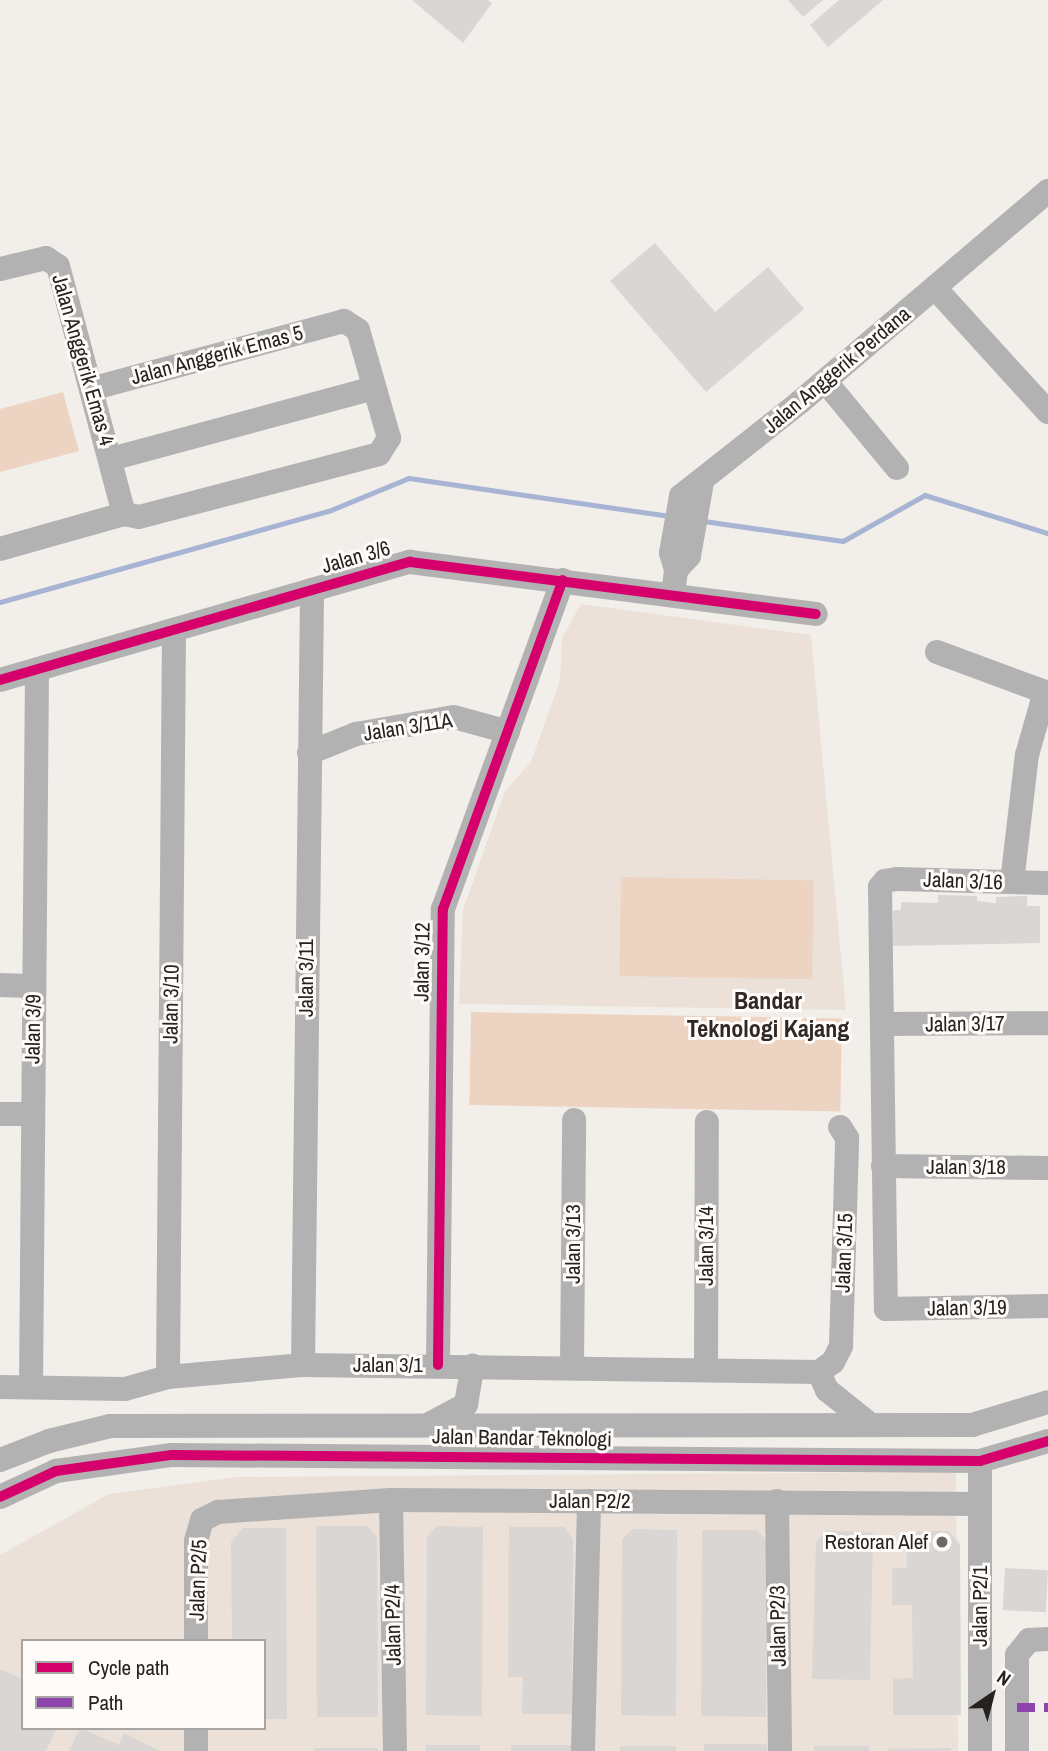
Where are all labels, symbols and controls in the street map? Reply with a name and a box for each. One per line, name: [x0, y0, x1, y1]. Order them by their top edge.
street label: Jalan Anggerik Emas 4: [46, 271, 120, 449]
street label: Jalan Anggerik Perdana: [758, 301, 916, 439]
street label: Jalan Anggerik Emas 5: [128, 320, 306, 390]
street label: Jalan 3/6: [319, 535, 393, 579]
street label: Jalan 3/11A: [362, 708, 454, 746]
street label: Jalan 3/16: [923, 867, 1003, 895]
street label: Jalan 3/12: [409, 922, 435, 1002]
street label: Jalan 3/11: [293, 939, 319, 1017]
street label: Jalan 3/10: [158, 964, 184, 1044]
district label: Bandar Teknologi Kajang: [687, 987, 849, 1043]
street label: Jalan 3/9: [20, 994, 46, 1064]
street label: Jalan 3/17: [925, 1011, 1005, 1037]
street label: Jalan 3/18: [926, 1154, 1006, 1180]
street label: Jalan 3/13: [560, 1204, 586, 1284]
street label: Jalan 3/14: [693, 1206, 719, 1286]
street label: Jalan 3/15: [830, 1213, 858, 1293]
street label: Jalan 3/19: [927, 1295, 1007, 1321]
street label: Jalan 3/1: [353, 1352, 423, 1378]
street label: Jalan Bandar Teknologi: [432, 1424, 612, 1452]
street label: Jalan P2/2: [549, 1488, 631, 1514]
place label: Restoran Alef: [824, 1529, 928, 1555]
marker: Restoran Alef: [934, 1534, 950, 1550]
street label: Jalan P2/5: [184, 1539, 212, 1621]
street label: Jalan P2/1: [967, 1565, 993, 1647]
street label: Jalan P2/4: [380, 1584, 406, 1666]
street label: Jalan P2/3: [765, 1585, 791, 1667]
legend: [21, 1639, 266, 1730]
text: Cycle path: [88, 1653, 169, 1682]
north arrow: [957, 1660, 1027, 1730]
text: N: [992, 1664, 1016, 1692]
text: Path: [88, 1688, 123, 1717]

